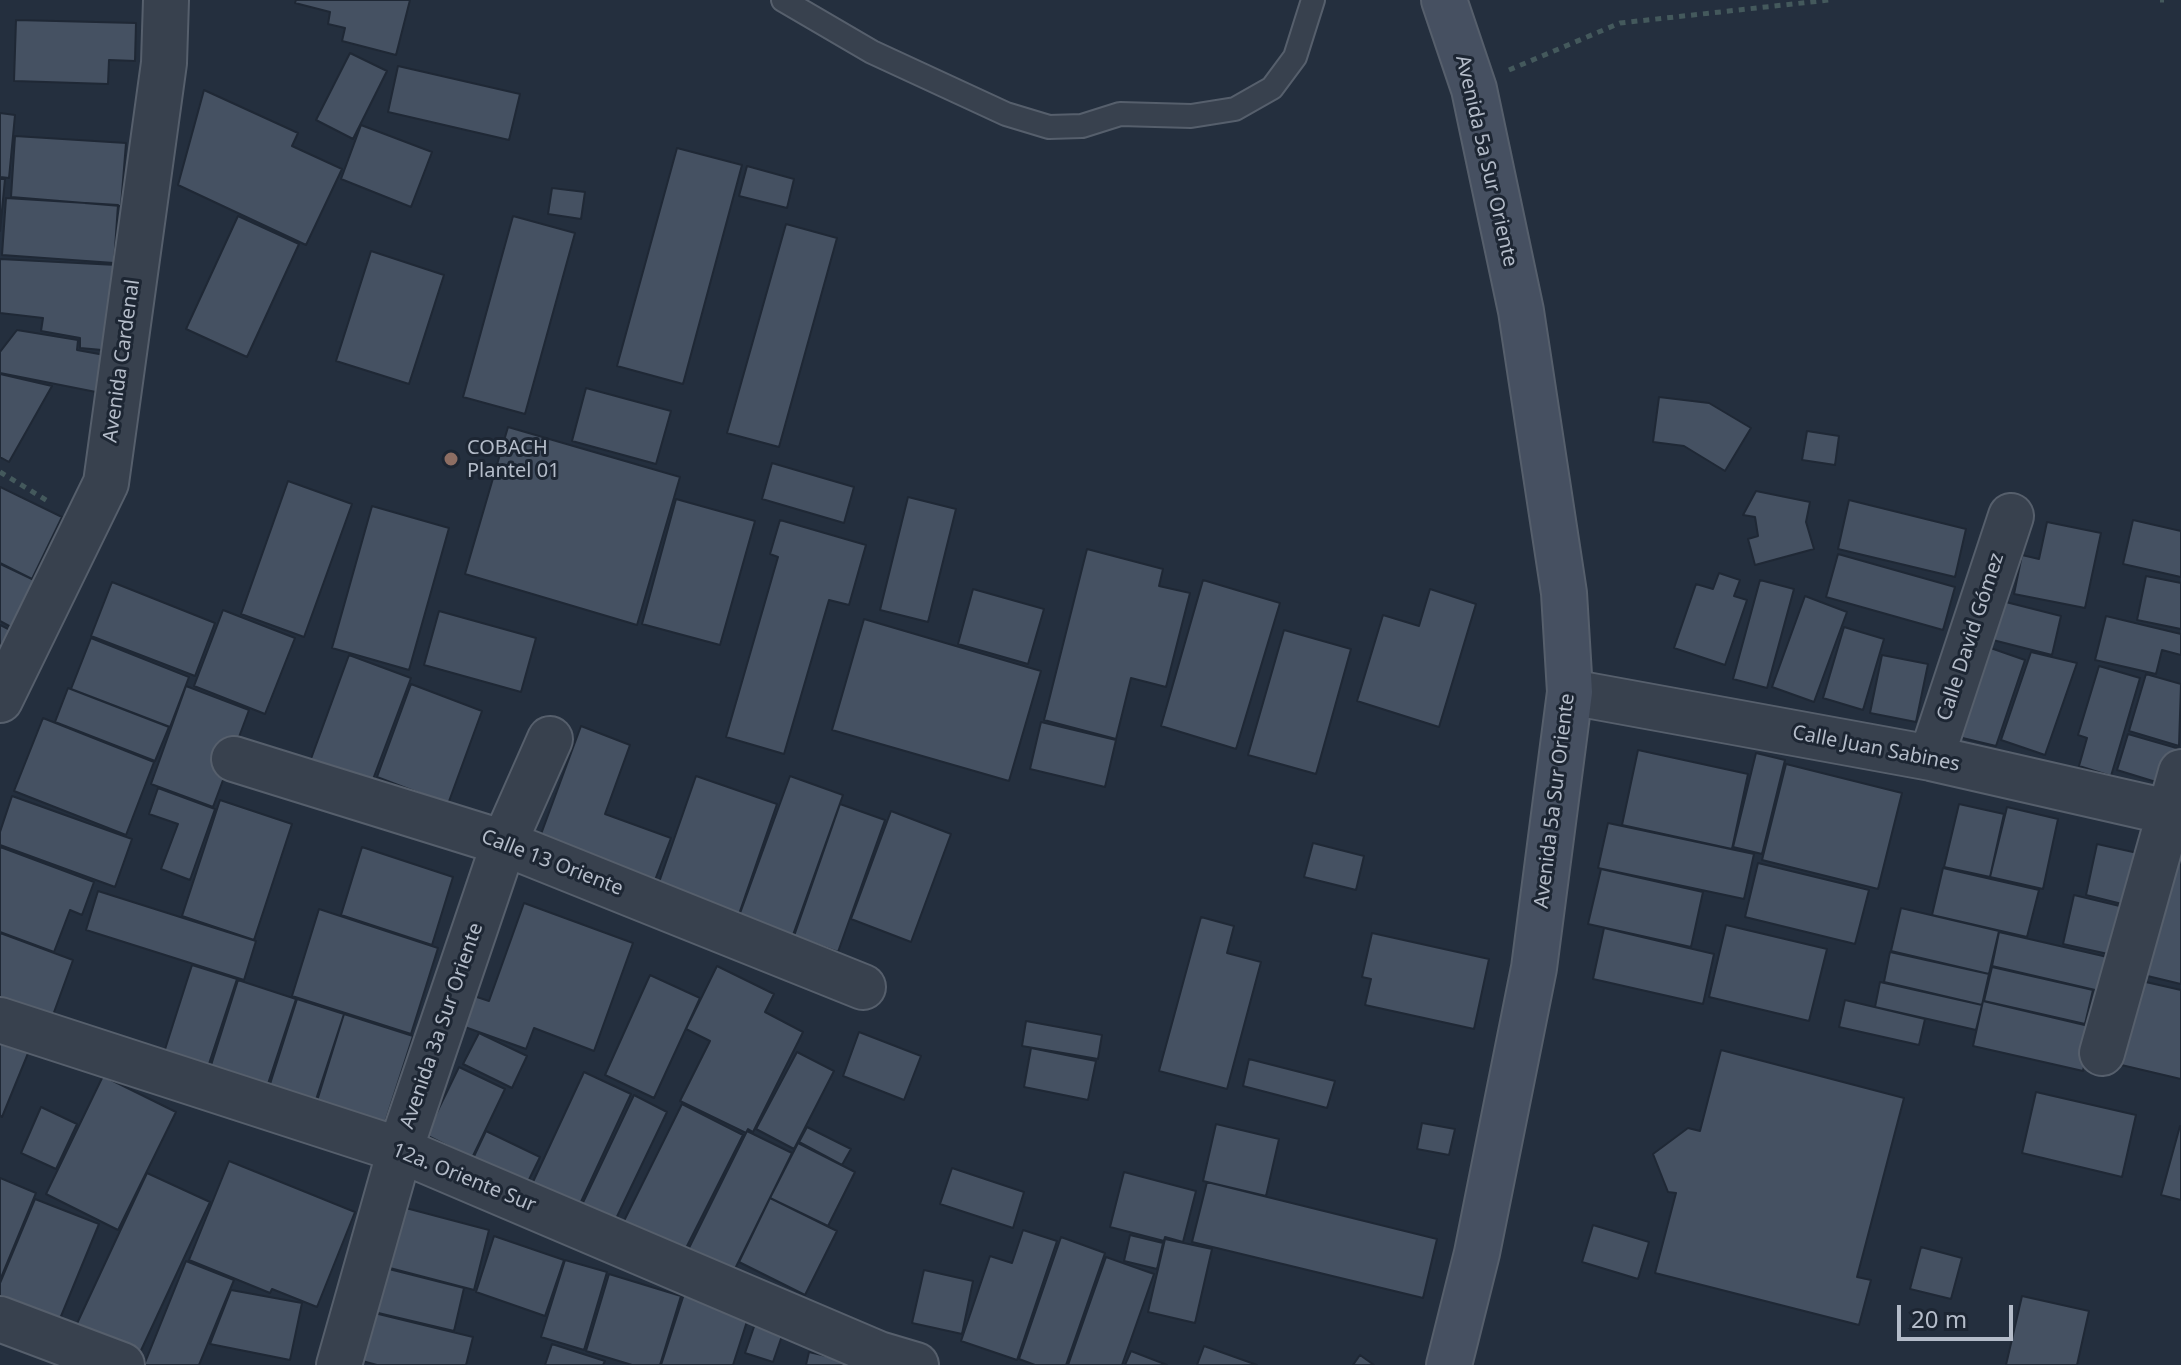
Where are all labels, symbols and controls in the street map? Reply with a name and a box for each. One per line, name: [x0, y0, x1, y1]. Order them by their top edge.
street label: Avenida 5a Sur Oriente: [1450, 53, 1522, 269]
street label: Avenida Cardenal: [99, 278, 145, 444]
place label: COBACH Plantel 01: [467, 436, 560, 483]
marker: COBACH Plantel 01: [442, 450, 460, 468]
street label: Calle David Gómez: [1933, 550, 2009, 724]
street label: Avenida 5a Sur Oriente: [1530, 692, 1580, 910]
street label: Calle Juan Sabines: [1790, 721, 1962, 777]
street label: Calle 13 Oriente: [478, 825, 626, 901]
street label: Avenida 3a Sur Oriente: [395, 920, 489, 1132]
street label: 12a. Oriente Sur: [389, 1138, 539, 1218]
scale bar: [1901, 1289, 2017, 1339]
text: 20 m: [1911, 1302, 1967, 1335]

